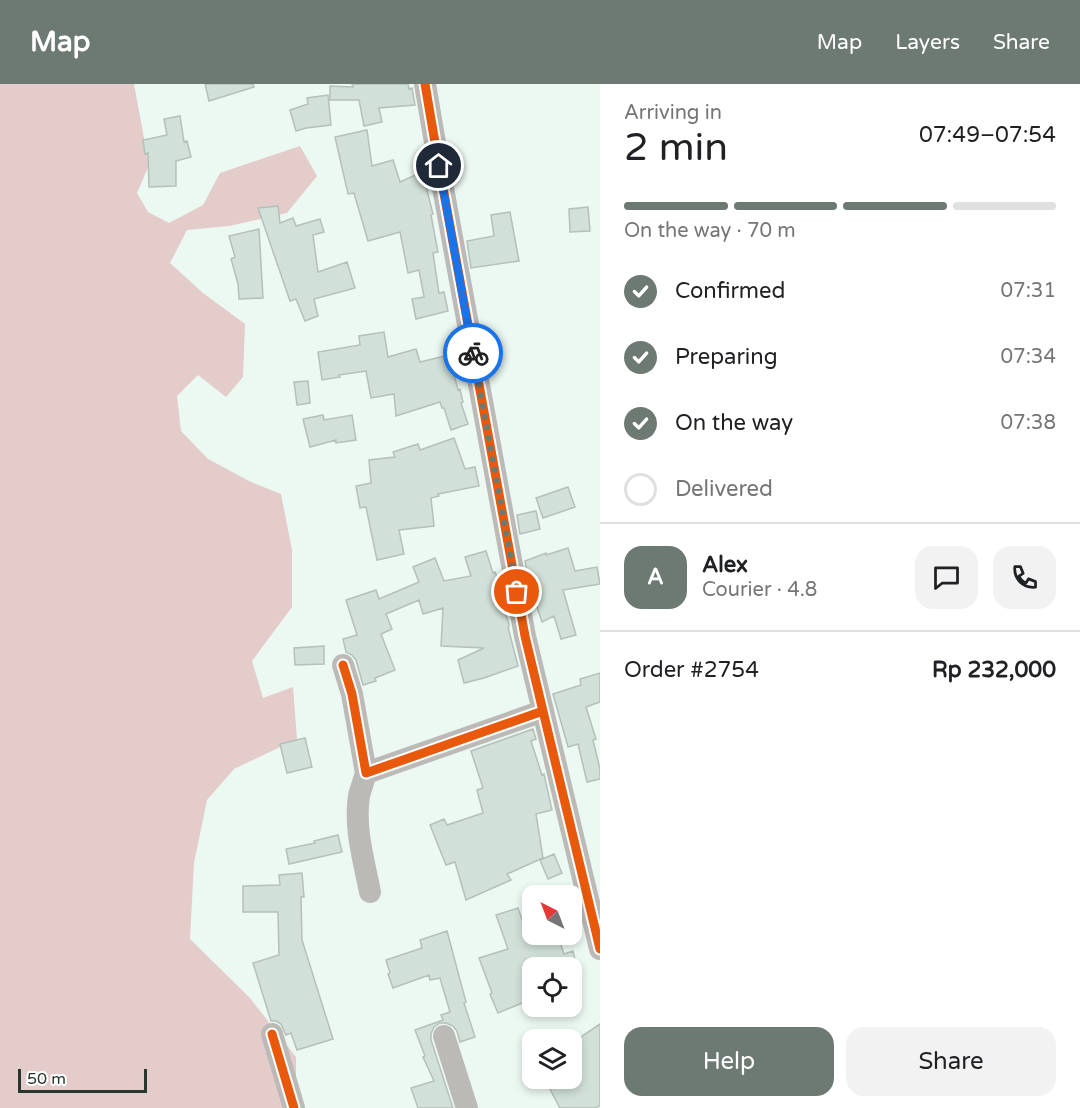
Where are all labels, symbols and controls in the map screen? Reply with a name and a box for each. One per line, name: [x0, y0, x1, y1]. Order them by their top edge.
text: Map: [30, 25, 90, 59]
text: Map: [817, 30, 862, 55]
text: Layers: [895, 30, 960, 55]
text: Share: [993, 30, 1050, 55]
text: Arriving in: [624, 101, 722, 125]
text: 07:49–07:54: [919, 122, 1056, 148]
text: 2 min: [624, 124, 728, 171]
pin: [413, 140, 464, 191]
icon: home: [422, 149, 455, 182]
text: On the way · 70 m: [624, 219, 796, 243]
icon: check: [624, 275, 657, 308]
text: Confirmed: [675, 278, 785, 304]
text: 07:31: [1001, 279, 1056, 303]
courier: [443, 323, 503, 383]
icon: bike: [457, 337, 490, 370]
icon: check: [624, 341, 657, 374]
text: Preparing: [675, 344, 778, 370]
text: 07:34: [1001, 345, 1056, 369]
icon: check: [624, 407, 657, 440]
text: On the way: [675, 410, 793, 436]
text: 07:38: [1001, 411, 1056, 435]
text: Delivered: [675, 476, 773, 502]
button: chat: [915, 546, 978, 609]
button: phone: [993, 546, 1056, 609]
text: Alex: [702, 552, 748, 578]
text: A: [647, 564, 664, 590]
pin: [491, 566, 542, 617]
icon: bag: [500, 575, 533, 608]
text: Courier · 4.8: [702, 578, 817, 602]
text: Order #2754: [624, 657, 759, 683]
text: Rp 232,000: [932, 657, 1056, 683]
north arrow: [522, 885, 582, 945]
map controls: [522, 885, 582, 1089]
button: locate: [522, 957, 582, 1017]
button: Help: [624, 1027, 834, 1096]
button: Share: [846, 1027, 1056, 1096]
button: layers: [522, 1029, 582, 1089]
scale bar: [18, 1066, 147, 1094]
text: 50 m: [27, 1069, 66, 1089]

